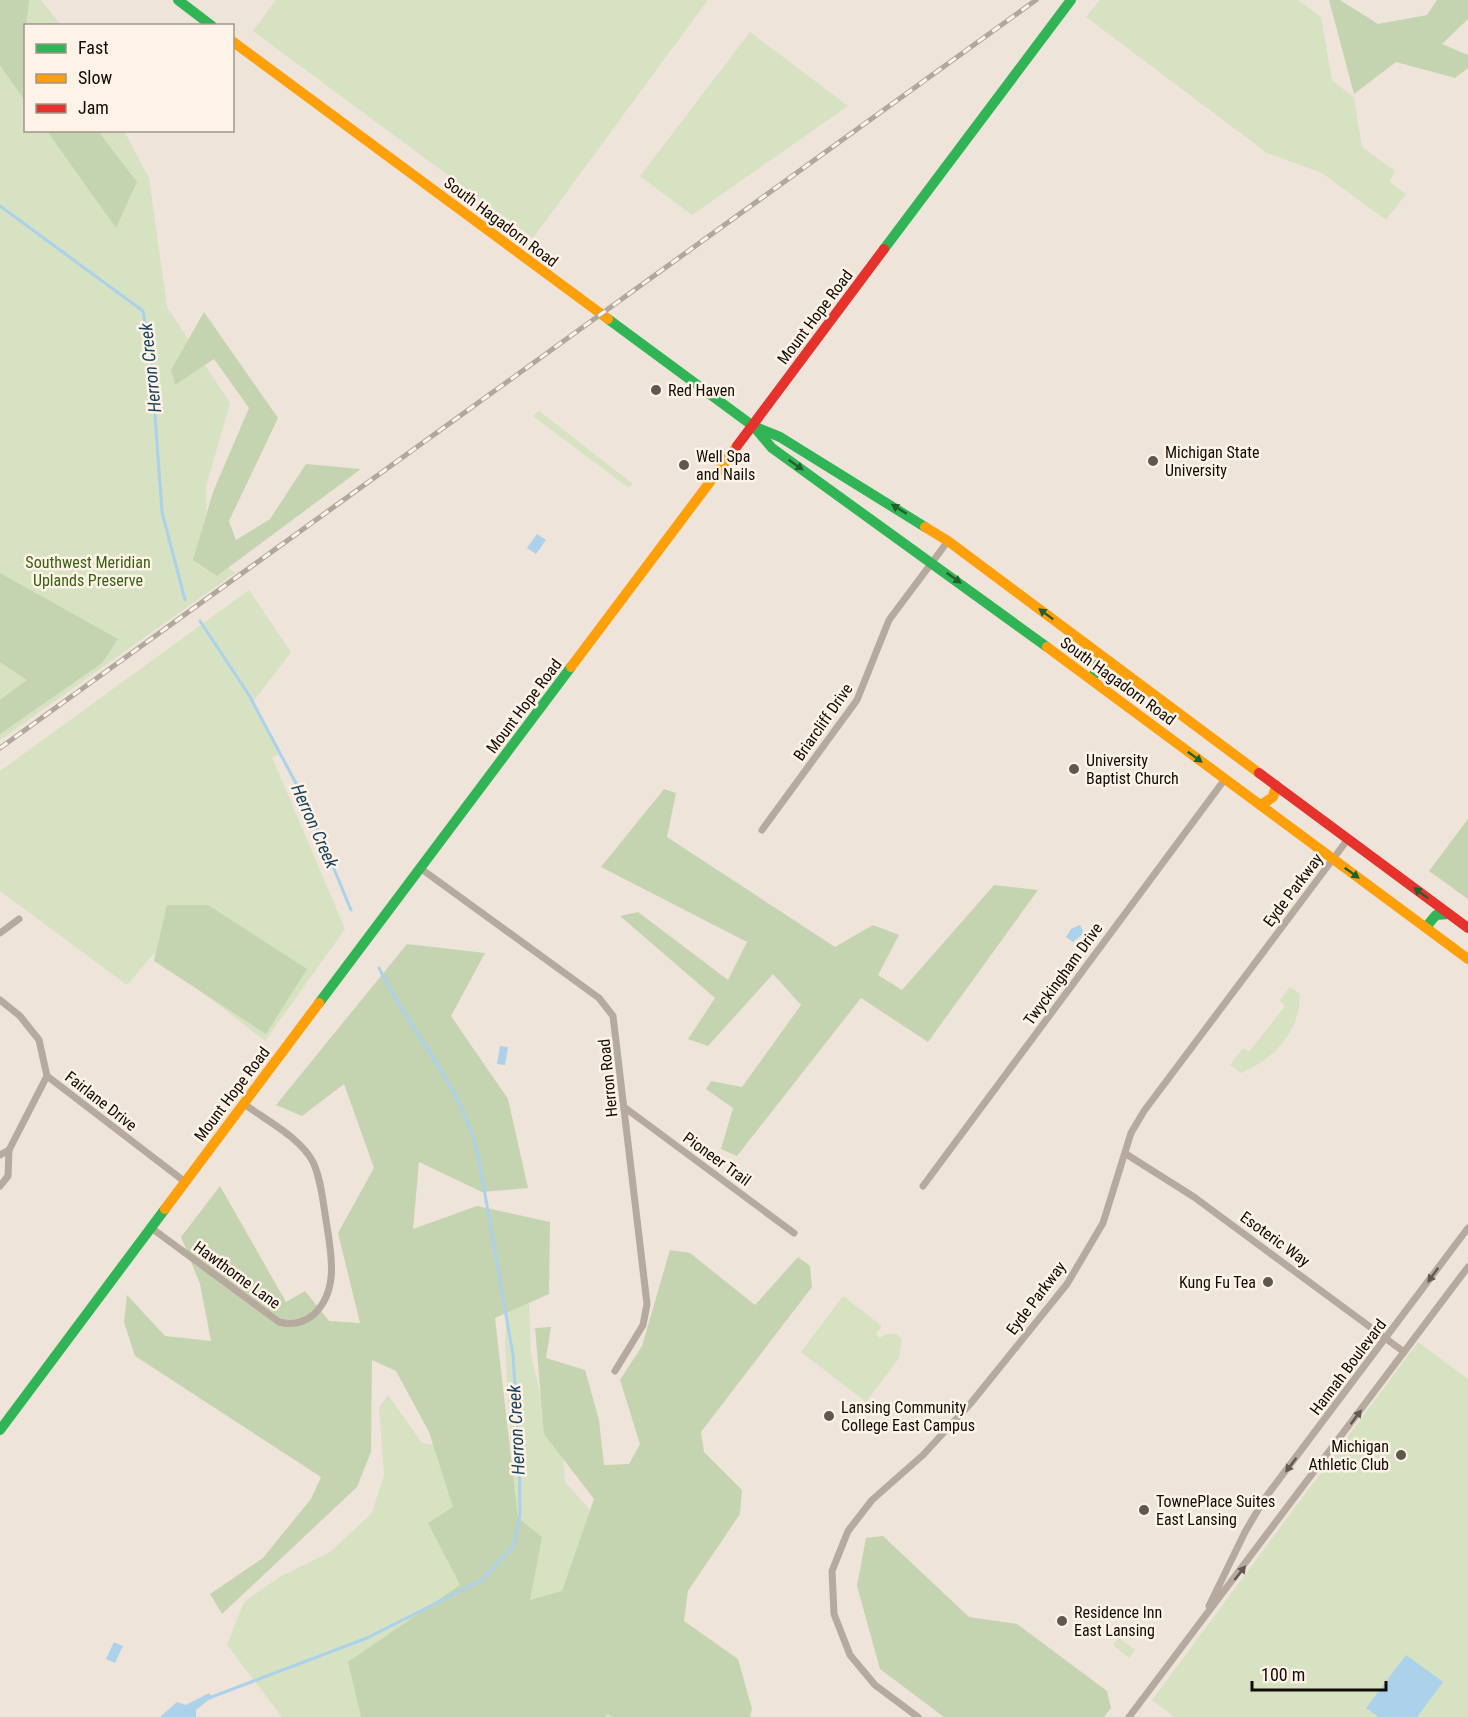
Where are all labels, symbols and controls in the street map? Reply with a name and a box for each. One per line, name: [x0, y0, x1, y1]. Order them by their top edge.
legend: [24, 24, 234, 132]
text: Fast: [78, 37, 109, 58]
text: Slow: [78, 67, 113, 88]
text: Jam: [78, 97, 109, 118]
street label: South Hagadorn Road: [440, 173, 562, 271]
street label: Mount Hope Road: [773, 266, 857, 368]
water label: Herron Creek: [135, 321, 165, 414]
place label: Red Haven: [668, 381, 735, 400]
marker: Red Haven: [649, 383, 663, 397]
place label: Michigan State University: [1165, 443, 1259, 480]
place label: Well Spa and Nails: [696, 447, 755, 484]
marker: Michigan State University: [1146, 454, 1160, 468]
marker: Well Spa and Nails: [677, 458, 691, 472]
one-way arrow: [787, 459, 803, 471]
one-way arrow: [891, 504, 907, 515]
park label: Southwest Meridian Uplands Preserve: [25, 553, 151, 590]
one-way arrow: [947, 572, 962, 584]
one-way arrow: [1038, 608, 1054, 620]
street label: South Hagadorn Road: [1057, 633, 1179, 729]
street label: Mount Hope Road: [482, 655, 566, 757]
street label: Briarcliff Drive: [789, 680, 857, 764]
one-way arrow: [1188, 750, 1203, 762]
place label: University Baptist Church: [1086, 751, 1179, 788]
marker: University Baptist Church: [1067, 762, 1081, 776]
water label: Herron Creek: [287, 781, 343, 872]
street label: Eyde Parkway: [1259, 849, 1327, 930]
one-way arrow: [1345, 866, 1360, 878]
one-way arrow: [1413, 887, 1429, 900]
street label: Twyckingham Drive: [1020, 919, 1106, 1029]
street label: Herron Road: [594, 1038, 622, 1118]
street label: Mount Hope Road: [190, 1043, 274, 1145]
street label: Fairlane Drive: [61, 1067, 141, 1135]
street label: Pioneer Trail: [680, 1128, 754, 1190]
street label: Esoteric Way: [1237, 1207, 1314, 1271]
street label: Hawthorne Lane: [190, 1237, 284, 1313]
street label: Eyde Parkway: [1002, 1257, 1070, 1338]
one-way arrow: [1427, 1267, 1439, 1283]
place label: Kung Fu Tea: [1179, 1273, 1256, 1292]
marker: Kung Fu Tea: [1261, 1275, 1275, 1289]
street label: Hannah Boulevard: [1306, 1315, 1390, 1419]
water label: Herron Creek: [503, 1383, 529, 1476]
place label: Lansing Community College East Campus: [841, 1398, 975, 1435]
marker: Lansing Community College East Campus: [822, 1409, 836, 1423]
one-way arrow: [1350, 1409, 1362, 1425]
place label: Michigan Athletic Club: [1308, 1437, 1389, 1474]
marker: Michigan Athletic Club: [1394, 1448, 1408, 1462]
one-way arrow: [1285, 1457, 1297, 1472]
place label: TownePlace Suites East Lansing: [1156, 1492, 1275, 1529]
marker: TownePlace Suites East Lansing: [1137, 1503, 1151, 1517]
one-way arrow: [1233, 1565, 1246, 1581]
place label: Residence Inn East Lansing: [1074, 1603, 1162, 1640]
marker: Residence Inn East Lansing: [1055, 1614, 1069, 1628]
scale bar: [1252, 1654, 1386, 1692]
text: 100 m: [1261, 1664, 1305, 1685]

